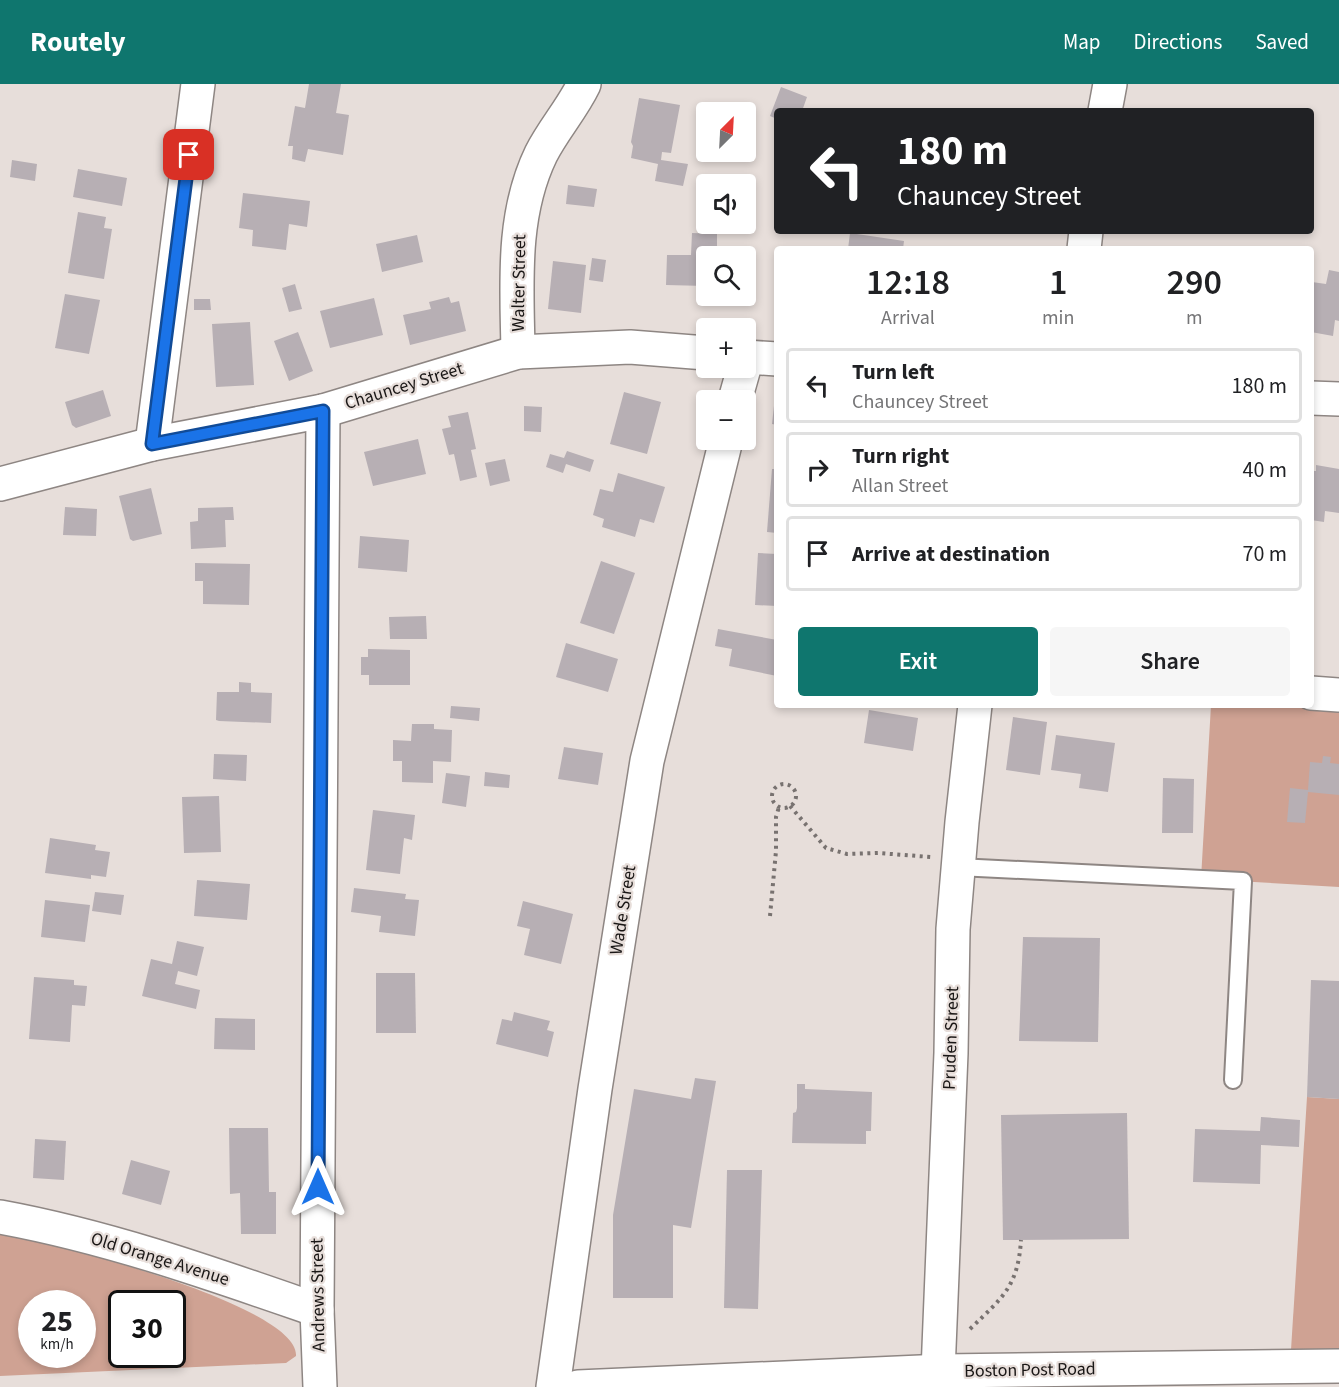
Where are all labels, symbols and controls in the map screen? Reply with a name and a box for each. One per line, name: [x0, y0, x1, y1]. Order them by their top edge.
text: Routely: [30, 22, 126, 62]
text: Map: [1063, 27, 1101, 57]
text: Directions: [1134, 27, 1222, 57]
text: Saved: [1255, 27, 1309, 57]
north arrow: [696, 102, 756, 162]
map controls: [696, 102, 756, 450]
text: 180 m: [897, 121, 1008, 181]
pin: [163, 129, 214, 180]
icon: left: [798, 132, 876, 210]
icon: arrive: [172, 138, 205, 171]
button: sound: [696, 174, 756, 234]
text: Chauncey Street: [897, 177, 1081, 216]
street label: Walter Street: [506, 234, 532, 332]
button: search: [696, 246, 756, 306]
text: 12:18: [866, 257, 950, 308]
text: 1: [1049, 257, 1067, 308]
text: 290: [1166, 257, 1222, 308]
text: Arrival: [881, 304, 935, 332]
text: min: [1042, 304, 1074, 332]
text: m: [1186, 304, 1202, 332]
button: +: [696, 318, 756, 378]
street label: Chauncey Street: [342, 356, 466, 416]
text: Turn left: [852, 356, 934, 388]
icon: left: [801, 369, 834, 402]
text: 180 m: [1232, 370, 1287, 402]
text: Chauncey Street: [852, 388, 988, 416]
button: −: [696, 390, 756, 450]
text: Turn right: [852, 440, 949, 472]
icon: right: [801, 453, 834, 486]
text: 40 m: [1242, 454, 1287, 486]
text: Allan Street: [852, 472, 948, 500]
icon: arrive: [801, 537, 834, 570]
text: Arrive at destination: [852, 538, 1050, 570]
text: 70 m: [1242, 538, 1287, 570]
button: Exit: [798, 627, 1038, 696]
button: Share: [1050, 627, 1290, 696]
street label: Wade Street: [604, 863, 642, 957]
street label: Pruden Street: [937, 986, 965, 1090]
position arrow: [286, 1155, 350, 1219]
street label: Old Orange Avenue: [88, 1226, 232, 1292]
street label: Andrews Street: [305, 1238, 331, 1352]
speed limit sign: 30: [108, 1290, 186, 1368]
text: 25: [41, 1300, 73, 1343]
text: km/h: [40, 1334, 74, 1355]
street label: Boston Post Road: [964, 1356, 1096, 1384]

